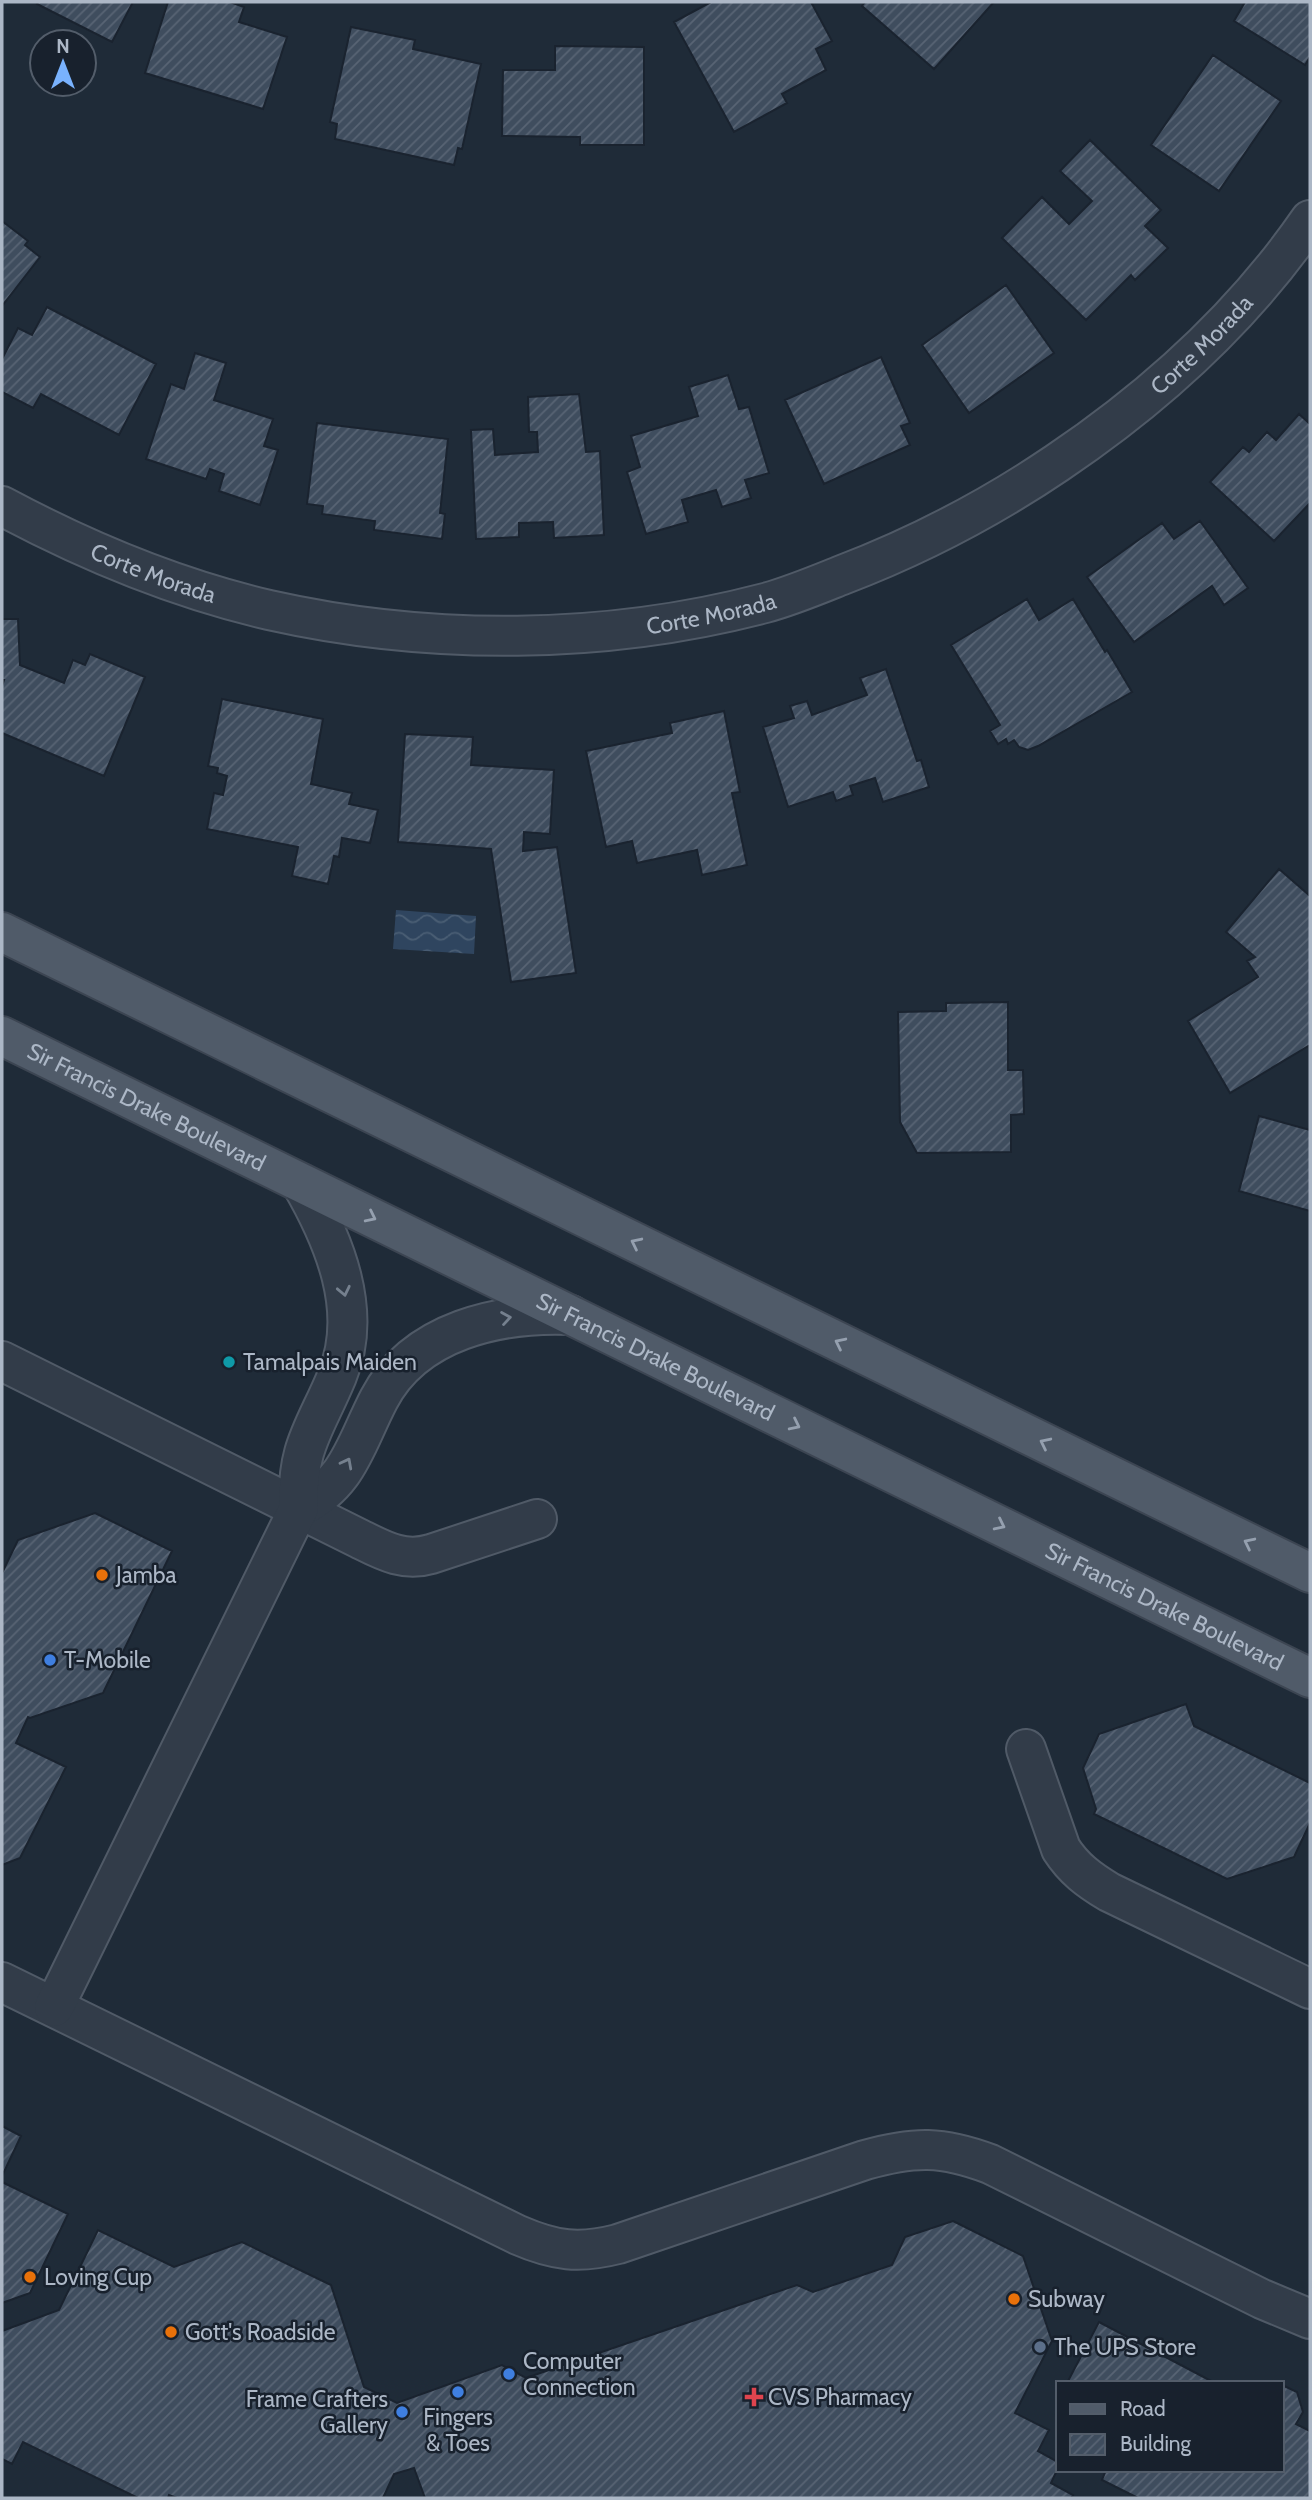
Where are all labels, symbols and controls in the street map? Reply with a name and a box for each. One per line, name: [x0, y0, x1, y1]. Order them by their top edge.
north arrow: [28, 28, 98, 98]
text: N: [56, 35, 70, 58]
street label: Corte Morada: [1145, 289, 1259, 401]
street label: Corte Morada: [86, 537, 219, 609]
street label: Corte Morada: [645, 587, 779, 640]
street label: Sir Francis Drake Boulevard: [23, 1037, 270, 1177]
one-way arrow: [364, 1209, 376, 1223]
one-way arrow: [631, 1237, 643, 1251]
one-way arrow: [336, 1285, 351, 1297]
street label: Sir Francis Drake Boulevard: [532, 1287, 779, 1427]
one-way arrow: [500, 1311, 512, 1326]
one-way arrow: [835, 1337, 847, 1351]
place label: Tamalpais Maiden: [243, 1348, 417, 1376]
marker: Tamalpais Maiden: [221, 1354, 237, 1370]
one-way arrow: [788, 1417, 800, 1431]
one-way arrow: [1040, 1437, 1052, 1451]
one-way arrow: [339, 1458, 352, 1470]
one-way arrow: [993, 1517, 1005, 1531]
street label: Sir Francis Drake Boulevard: [1041, 1536, 1288, 1677]
one-way arrow: [1244, 1537, 1256, 1551]
place label: Jamba: [115, 1561, 177, 1589]
marker: Jamba: [94, 1567, 110, 1583]
place label: T-Mobile: [64, 1646, 151, 1674]
marker: T-Mobile: [42, 1652, 58, 1668]
place label: Loving Cup: [44, 2263, 152, 2291]
marker: Loving Cup: [22, 2269, 38, 2285]
place label: Subway: [1028, 2285, 1105, 2313]
marker: Subway: [1006, 2291, 1022, 2307]
place label: Gott's Roadside: [185, 2318, 336, 2346]
marker: Gott's Roadside: [163, 2324, 179, 2340]
place label: The UPS Store: [1054, 2333, 1196, 2361]
marker: The UPS Store: [1032, 2339, 1048, 2355]
place label: Computer Connection: [523, 2347, 636, 2401]
marker: Computer Connection: [501, 2366, 517, 2382]
legend: [1056, 2381, 1284, 2472]
place label: CVS Pharmacy: [768, 2383, 912, 2411]
marker: Fingers & Toes: [450, 2384, 466, 2400]
place label: Frame Crafters Gallery: [246, 2385, 388, 2439]
marker: CVS Pharmacy: [746, 2389, 762, 2405]
text: Road: [1120, 2396, 1166, 2421]
place label: Fingers & Toes: [423, 2403, 493, 2457]
marker: Frame Crafters Gallery: [394, 2404, 410, 2420]
text: Building: [1120, 2431, 1192, 2456]

